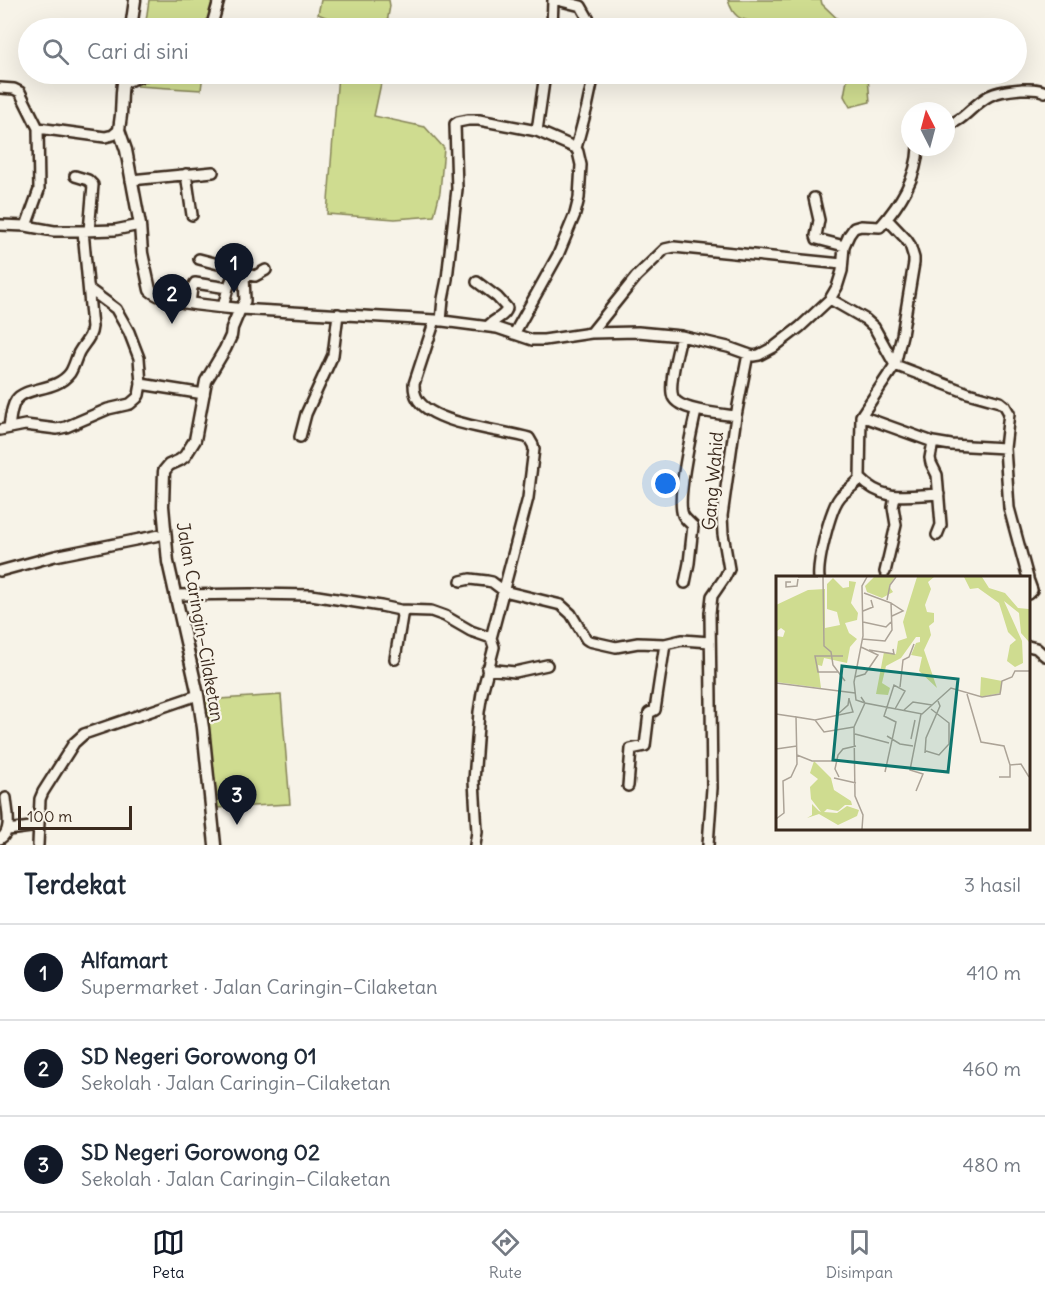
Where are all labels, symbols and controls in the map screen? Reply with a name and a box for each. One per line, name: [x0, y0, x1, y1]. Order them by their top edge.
search box: [18, 18, 1027, 84]
icon: search: [39, 35, 72, 68]
text: Cari di sini: [87, 37, 189, 65]
north arrow: [901, 102, 955, 156]
pin: 1: [214, 244, 254, 293]
pin: 2: [152, 274, 192, 324]
street label: Gang Wahid: [697, 430, 728, 531]
your location: [651, 469, 680, 498]
street label: Jalan Caringin–Cilaketan: [172, 520, 229, 724]
inset map: [776, 576, 1030, 830]
pin: 3: [218, 776, 256, 825]
scale bar: [18, 803, 132, 830]
text: 100 m: [27, 806, 72, 826]
text: Terdekat: [24, 868, 126, 901]
text: 3 hasil: [964, 872, 1021, 897]
text: Alfamart: [81, 946, 168, 974]
text: 1: [40, 960, 47, 985]
text: 410 m: [966, 960, 1021, 985]
text: Supermarket · Jalan Caringin–Cilaketan: [81, 974, 438, 999]
text: SD Negeri Gorowong 01: [81, 1042, 317, 1070]
text: 2: [38, 1056, 49, 1081]
text: 460 m: [962, 1056, 1021, 1081]
text: Sekolah · Jalan Caringin–Cilaketan: [81, 1070, 391, 1095]
text: SD Negeri Gorowong 02: [81, 1138, 320, 1166]
text: 3: [38, 1152, 49, 1177]
text: 480 m: [962, 1152, 1021, 1177]
text: Sekolah · Jalan Caringin–Cilaketan: [81, 1166, 391, 1191]
tab: Peta: [152, 1226, 185, 1282]
tab: Rute: [489, 1226, 522, 1282]
tab: Disimpan: [826, 1226, 893, 1282]

